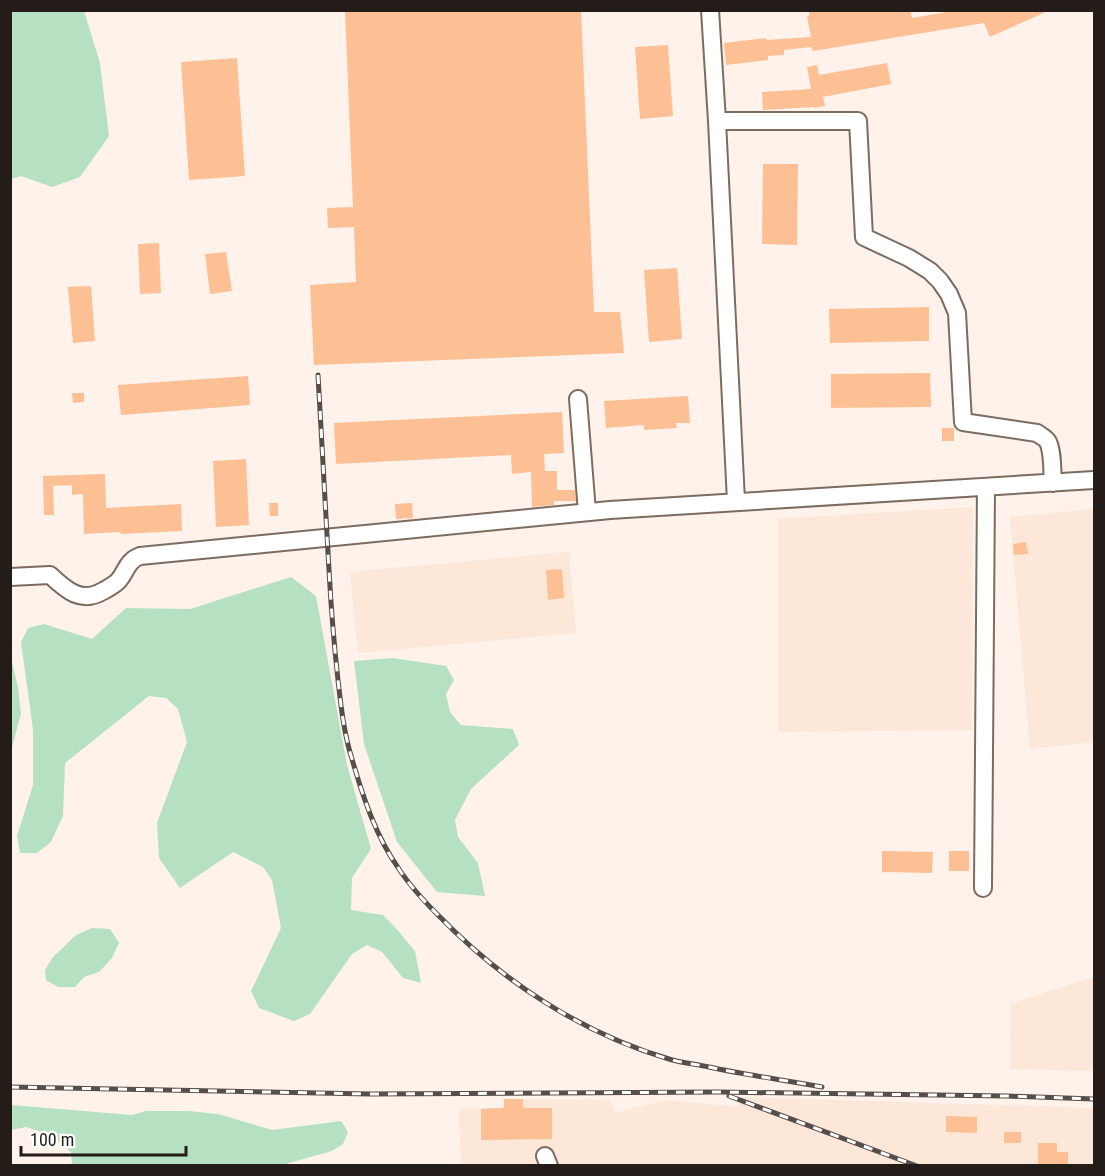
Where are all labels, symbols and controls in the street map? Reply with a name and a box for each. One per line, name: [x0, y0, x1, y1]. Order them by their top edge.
scale bar: [21, 1119, 186, 1157]
text: 100 m: [30, 1129, 74, 1150]

